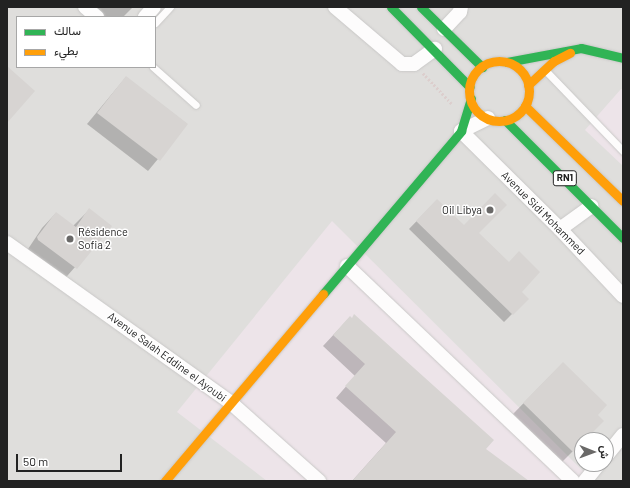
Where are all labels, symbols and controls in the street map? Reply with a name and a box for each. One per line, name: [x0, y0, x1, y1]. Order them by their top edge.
legend: [16, 16, 156, 68]
text: سالك: [54, 23, 81, 37]
text: بطيء: [54, 43, 78, 57]
street label: Avenue Sidi Mohammed: [498, 168, 588, 258]
road number: RN1: [552, 170, 578, 186]
place label: Oil Libya: [442, 203, 482, 217]
marker: Oil Libya: [485, 205, 495, 215]
place label: Résidence Sofia 2: [78, 226, 128, 252]
marker: Résidence Sofia 2: [65, 234, 75, 244]
street label: Avenue Salah Eddine el Ayoubi: [105, 310, 229, 404]
north arrow: [574, 432, 614, 472]
text: ش: [599, 445, 612, 459]
scale bar: [18, 446, 124, 472]
text: 50 m: [23, 454, 48, 468]

